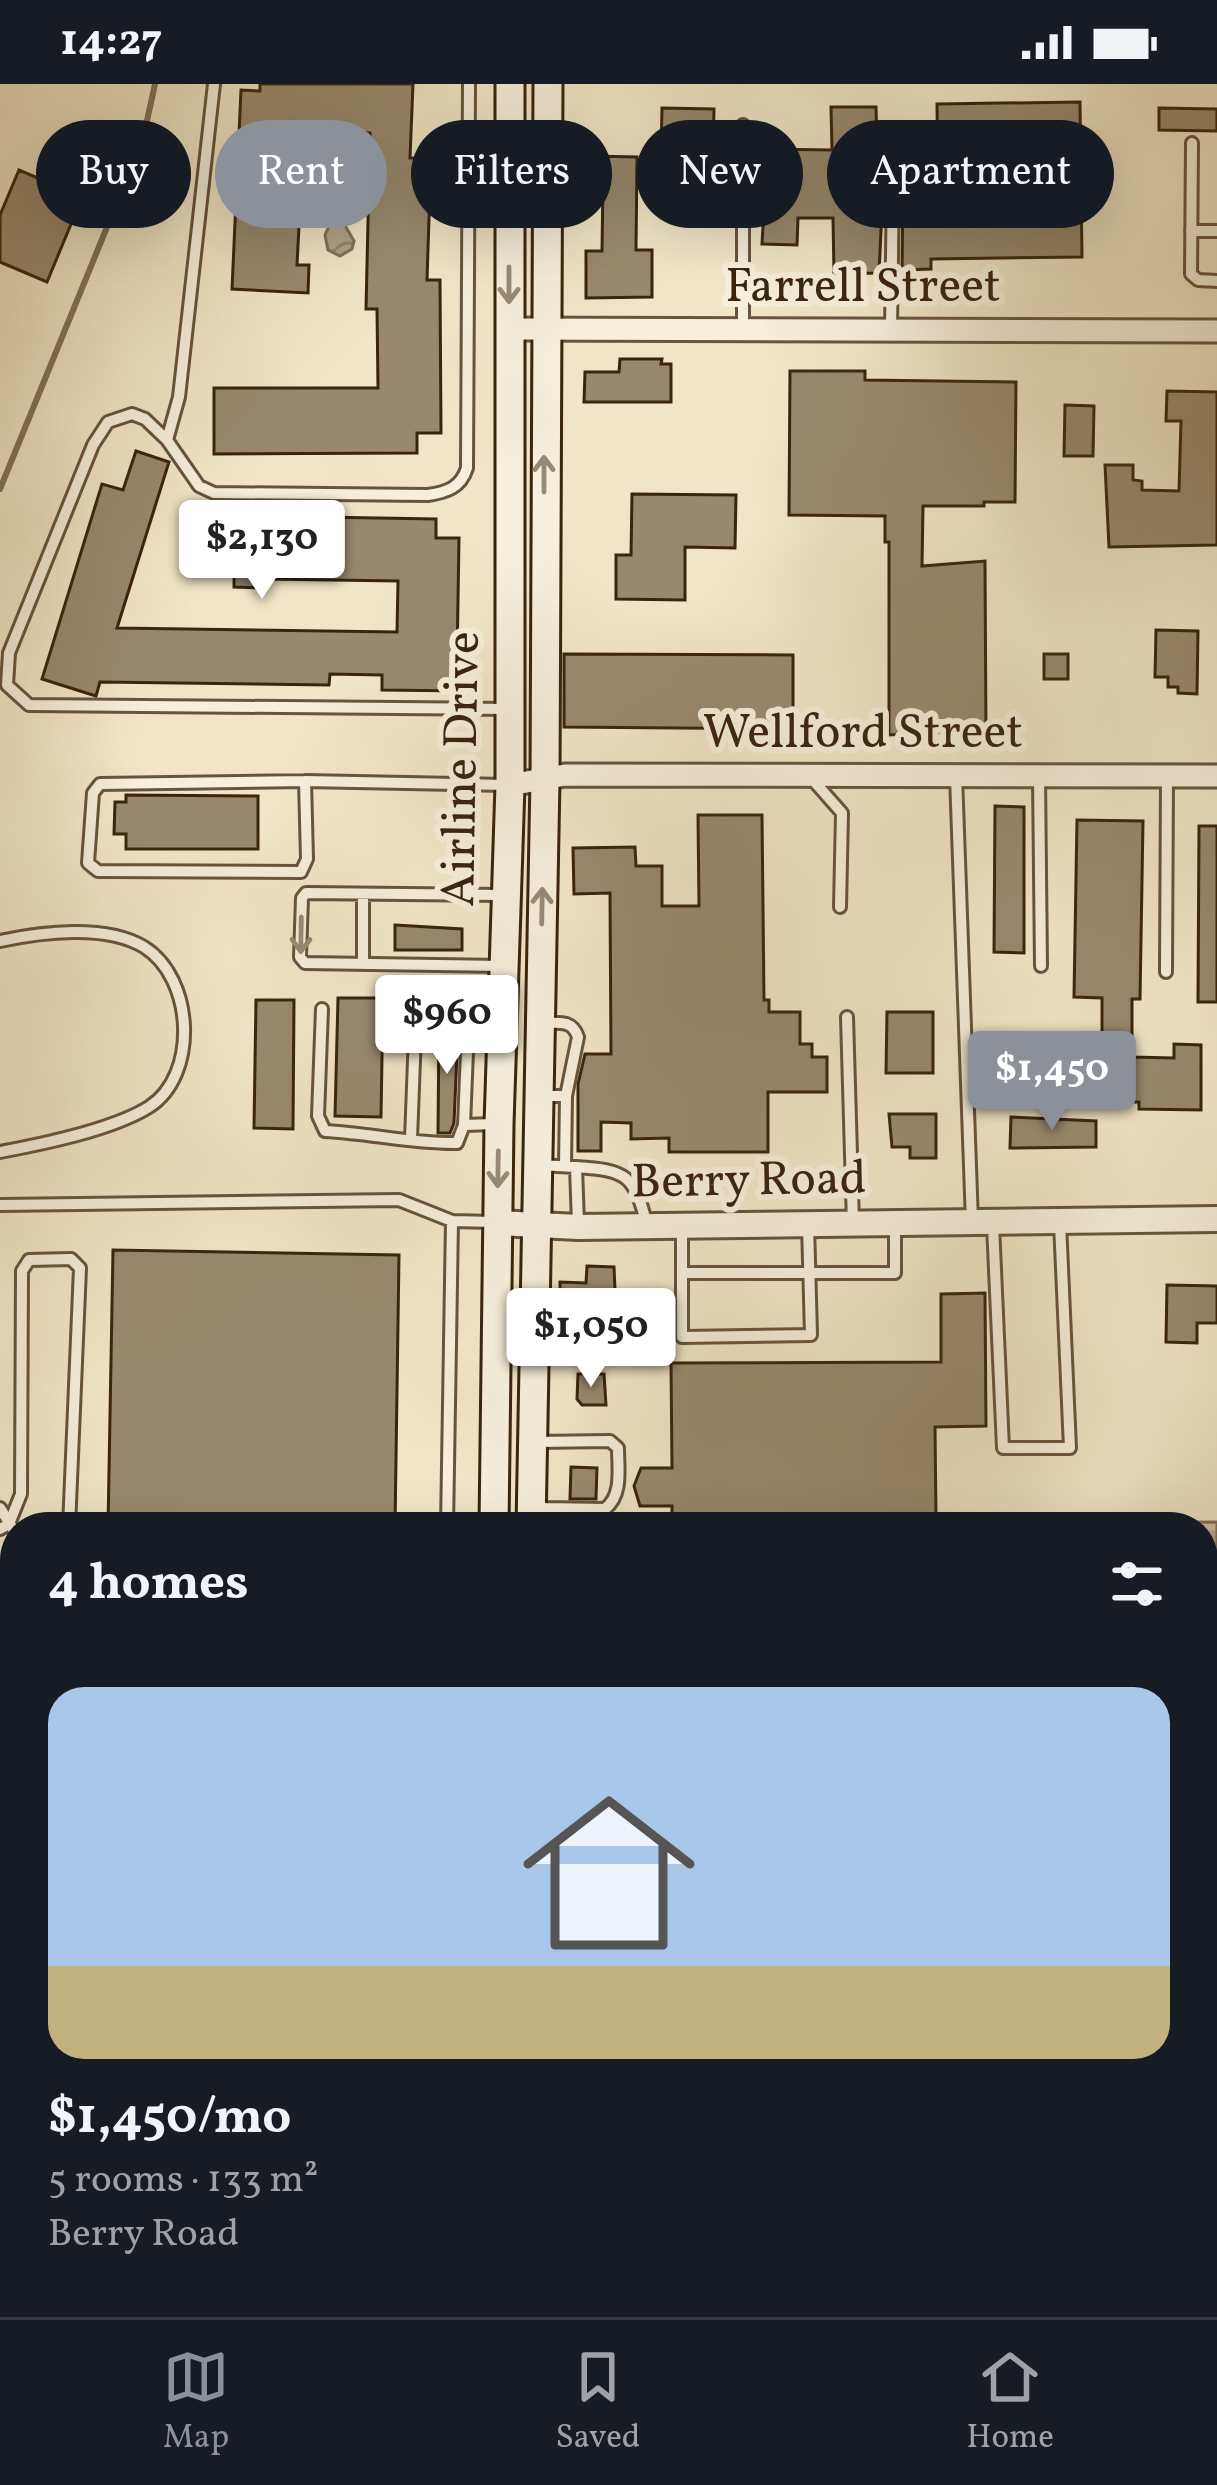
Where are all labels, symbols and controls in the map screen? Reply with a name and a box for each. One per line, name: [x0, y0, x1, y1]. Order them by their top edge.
text: 14:27: [60, 11, 163, 74]
chip: Buy: [36, 120, 191, 228]
chip: Rent: [215, 120, 387, 228]
chip: Filters: [411, 120, 612, 228]
chip: New: [636, 120, 803, 228]
chip: Apartment: [827, 120, 1114, 228]
street label: Farrell Street: [725, 255, 1001, 322]
one-way arrow: [498, 265, 520, 304]
one-way arrow: [533, 455, 555, 494]
pin: $2,130: [164, 500, 360, 602]
text: $2,130: [206, 512, 318, 566]
street label: Airline Drive: [427, 631, 499, 907]
street label: Wellford Street: [703, 701, 1023, 768]
one-way arrow: [531, 887, 554, 926]
one-way arrow: [289, 915, 312, 954]
pin: $960: [376, 975, 518, 1077]
text: $960: [402, 987, 492, 1041]
pin: $1,450: [954, 1031, 1150, 1133]
text: $1,450: [995, 1043, 1109, 1097]
street label: Berry Road: [631, 1146, 867, 1218]
one-way arrow: [487, 1149, 510, 1188]
pin: $1,050: [493, 1288, 689, 1390]
text: $1,050: [534, 1300, 648, 1354]
text: 4 homes: [48, 1549, 249, 1620]
icon: filters: [1104, 1551, 1170, 1617]
icon: home: [501, 1765, 717, 1981]
text: $1,450/mo: [48, 2083, 292, 2154]
text: 5 rooms · 133 m²: [48, 2154, 318, 2208]
text: Berry Road: [48, 2208, 239, 2262]
tab: Map: [163, 2344, 229, 2462]
tab: Saved: [555, 2344, 640, 2462]
tab: Home: [967, 2344, 1054, 2462]

